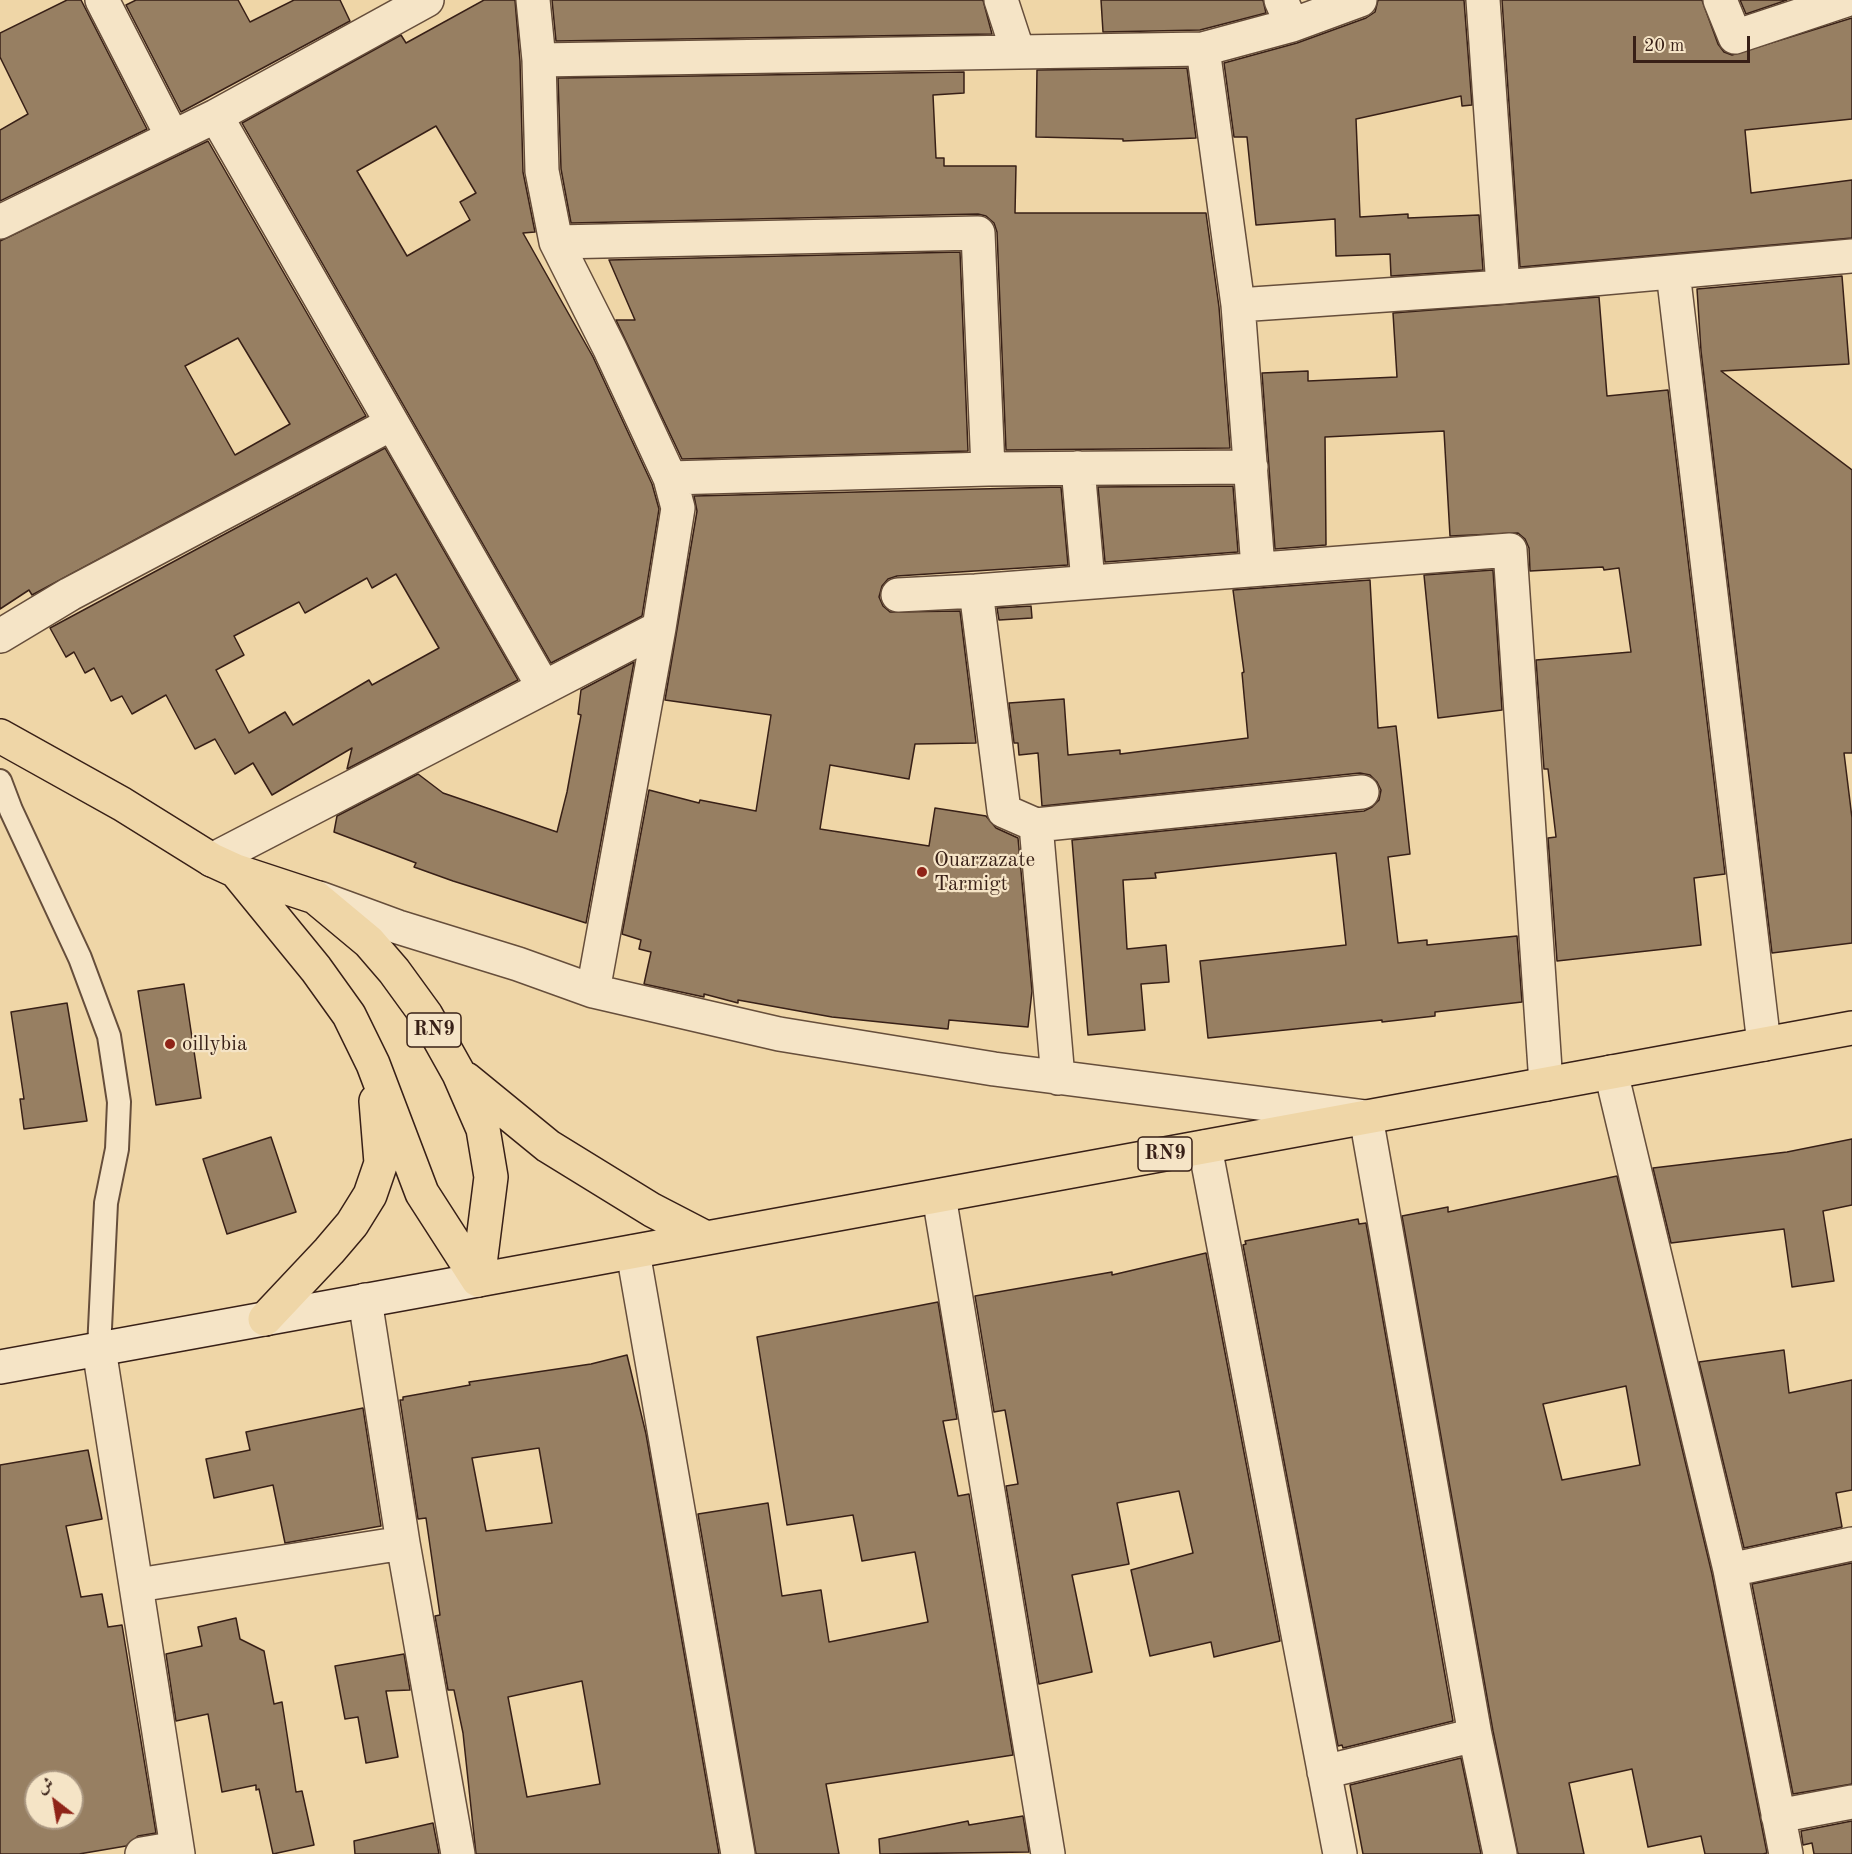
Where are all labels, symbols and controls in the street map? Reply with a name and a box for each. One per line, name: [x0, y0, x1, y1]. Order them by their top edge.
scale bar: [1636, 24, 1753, 62]
text: 20 m: [1644, 37, 1684, 55]
place label: Ouarzazate Tarmigt: [934, 847, 1035, 897]
marker: Ouarzazate Tarmigt: [915, 865, 929, 879]
road number: RN9: [407, 1013, 461, 1047]
place label: oillybia: [182, 1031, 247, 1057]
marker: oillybia: [163, 1037, 177, 1051]
road number: RN9: [1138, 1137, 1192, 1171]
north arrow: [24, 1770, 84, 1830]
text: ش: [35, 1775, 57, 1797]

